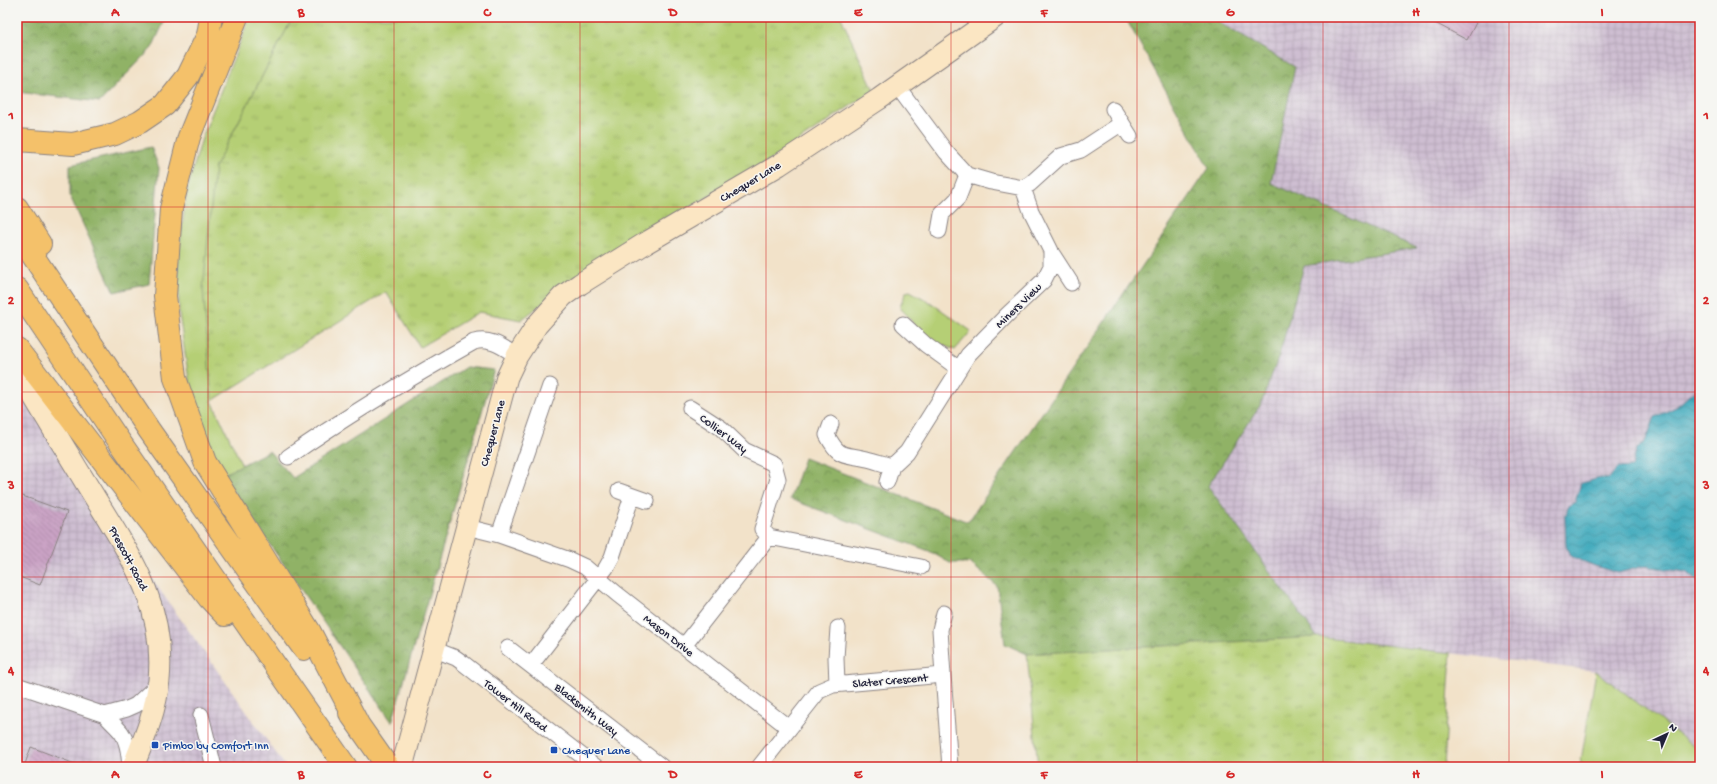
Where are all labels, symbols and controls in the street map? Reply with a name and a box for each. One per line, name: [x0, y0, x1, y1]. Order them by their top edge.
text: A: [110, 6, 120, 21]
text: B: [297, 6, 306, 21]
text: C: [482, 6, 492, 21]
text: D: [668, 6, 678, 21]
text: E: [854, 6, 863, 21]
text: F: [1040, 6, 1049, 21]
text: G: [1226, 6, 1235, 21]
text: H: [1412, 6, 1420, 21]
text: I: [1600, 6, 1604, 21]
text: 1: [7, 109, 14, 124]
text: 1: [1702, 109, 1709, 124]
street label: Chequer Lane: [718, 159, 785, 206]
street label: Miners View: [993, 280, 1046, 332]
text: 2: [8, 294, 15, 309]
text: 2: [1703, 294, 1710, 309]
street label: Chequer Lane: [478, 398, 510, 468]
street label: Collier Way: [696, 412, 750, 457]
text: 3: [7, 479, 15, 494]
text: 3: [1702, 479, 1710, 494]
street label: Prescott Road: [104, 524, 150, 594]
street label: Mason Drive: [640, 612, 696, 661]
text: 4: [7, 664, 15, 679]
text: 4: [1702, 664, 1710, 679]
street label: Slater Crescent: [852, 672, 929, 692]
street label: Tower Hill Road: [479, 677, 550, 736]
street label: Blacksmith Way: [550, 681, 621, 740]
north arrow: [1647, 714, 1687, 754]
text: N: [1666, 721, 1679, 735]
marker: Pimbo by Comfort Inn: [150, 740, 160, 750]
place label: Pimbo by Comfort Inn: [162, 740, 269, 754]
marker: Chequer Lane: [549, 745, 559, 755]
place label: Chequer Lane: [562, 745, 631, 759]
text: A: [110, 768, 120, 783]
text: B: [297, 768, 306, 783]
text: C: [482, 768, 492, 783]
text: D: [668, 768, 678, 783]
text: E: [854, 768, 863, 783]
text: F: [1040, 768, 1049, 783]
text: G: [1226, 768, 1235, 783]
text: H: [1412, 768, 1420, 783]
text: I: [1600, 768, 1604, 783]

